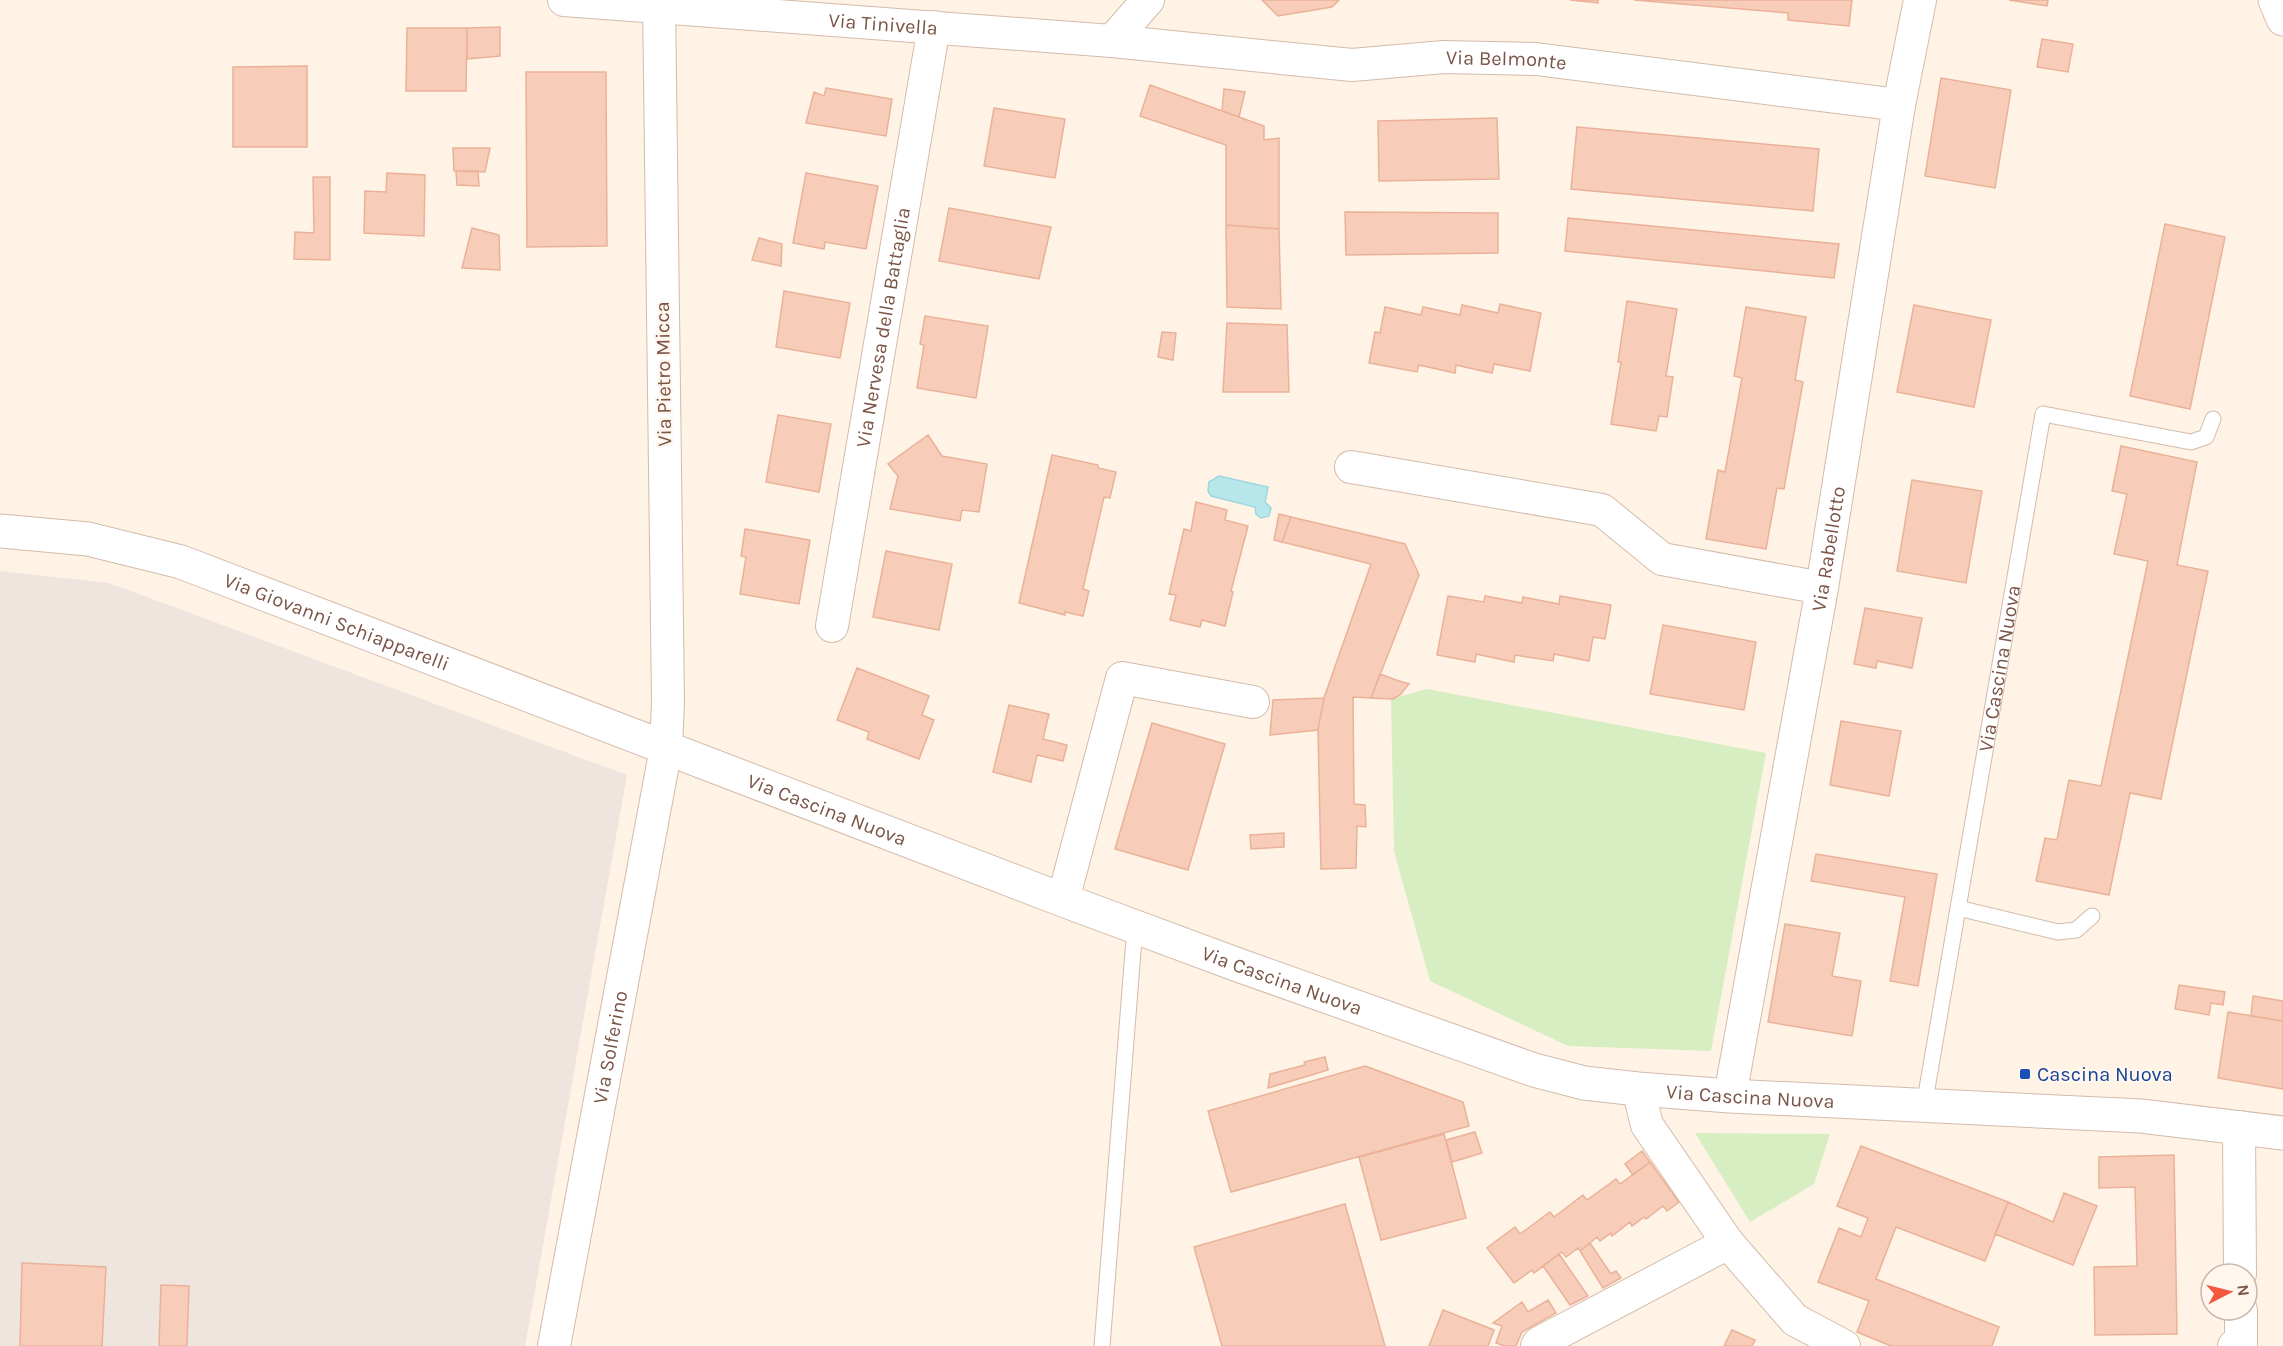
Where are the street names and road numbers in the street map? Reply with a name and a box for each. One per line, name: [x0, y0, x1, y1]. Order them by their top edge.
street label: Via Tinivella: [828, 9, 939, 40]
street label: Via Belmonte: [1446, 46, 1568, 75]
street label: Via Nervesa della Battaglia: [852, 206, 915, 449]
street label: Via Pietro Micca: [651, 301, 676, 447]
street label: Via Rabellotto: [1807, 485, 1850, 613]
street label: Via Giovanni Schiapparelli: [221, 569, 452, 676]
street label: Via Cascina Nuova: [1974, 583, 2025, 754]
street label: Via Cascina Nuova: [744, 769, 910, 851]
street label: Via Cascina Nuova: [1198, 942, 1365, 1020]
street label: Via Solferino: [589, 989, 632, 1106]
street label: Via Cascina Nuova: [1665, 1080, 1835, 1113]

